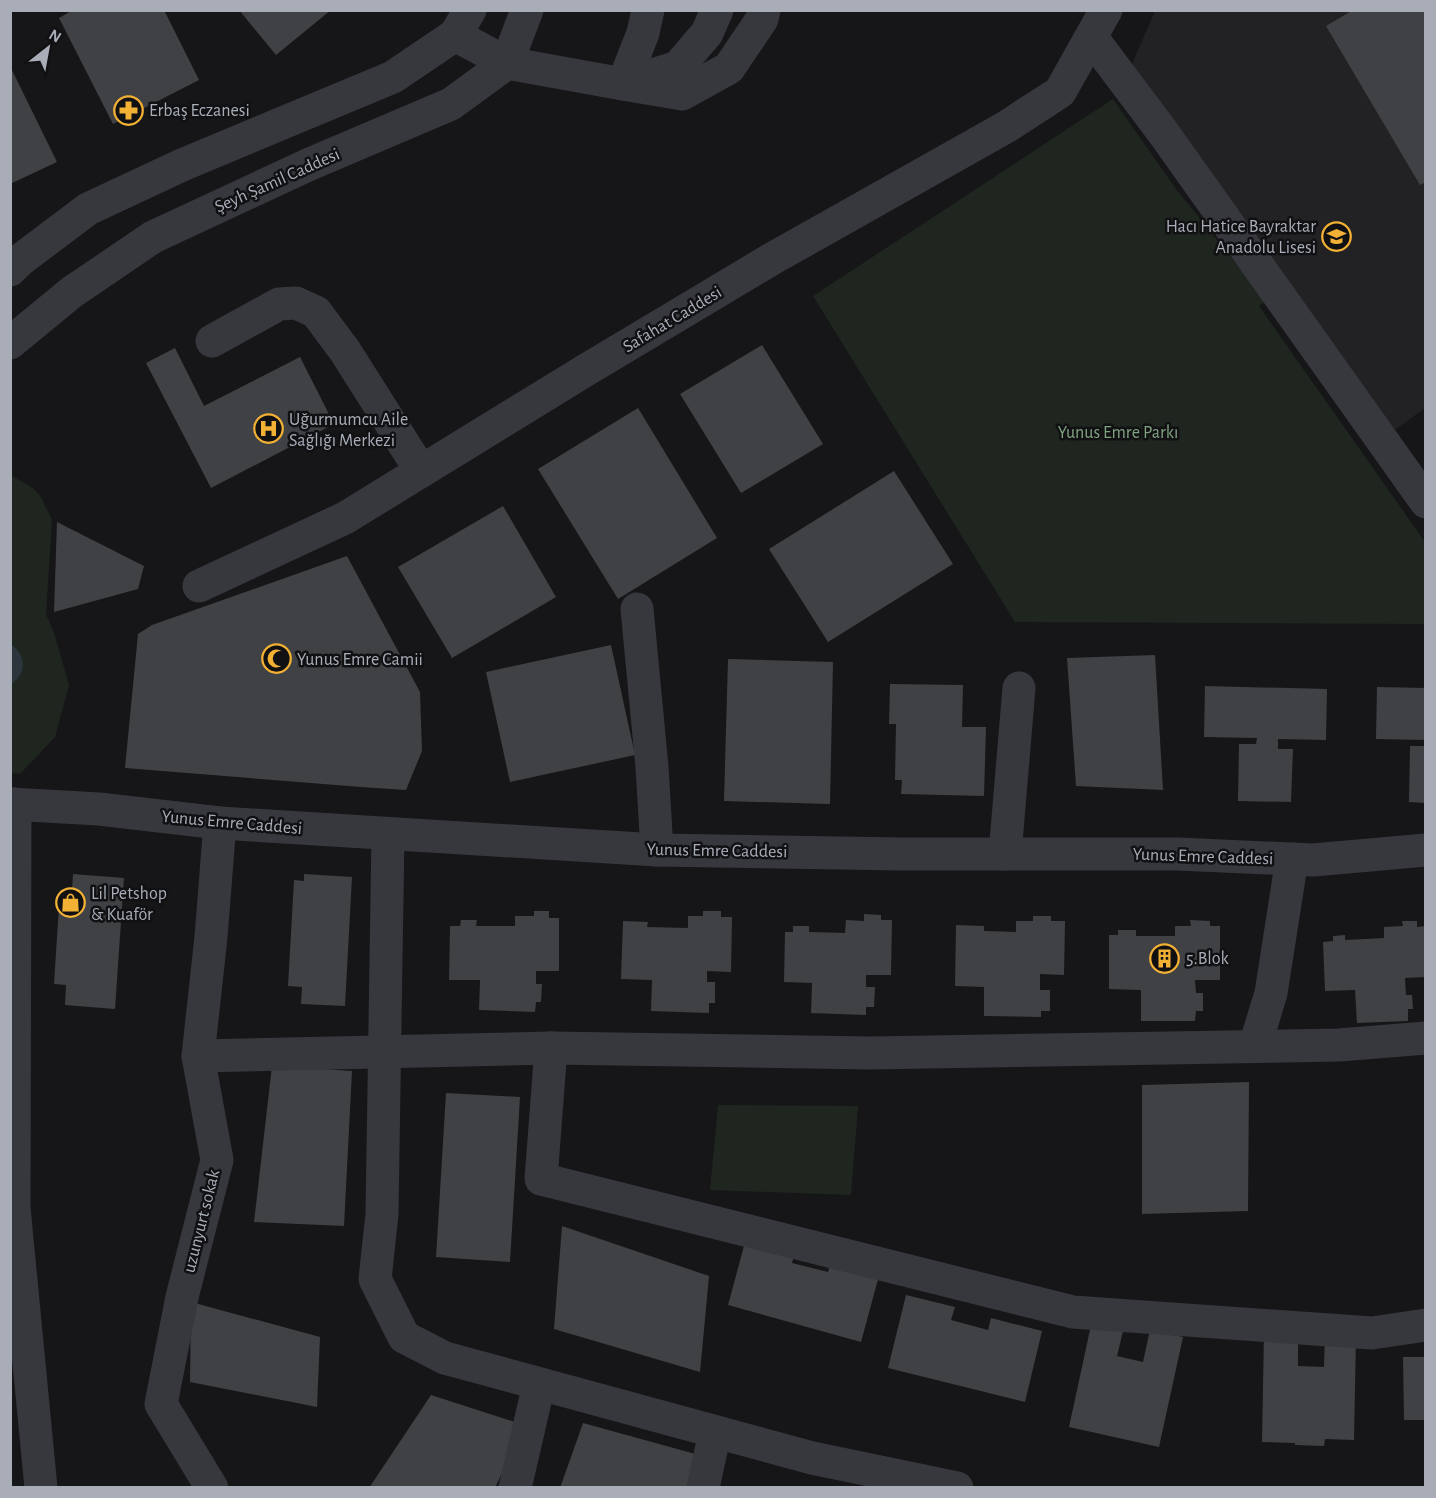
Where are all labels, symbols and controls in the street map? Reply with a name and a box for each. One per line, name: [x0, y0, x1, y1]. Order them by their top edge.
north arrow: [18, 18, 78, 78]
text: N: [46, 26, 64, 46]
pharmacy icon: Erbaş Eczanesi: [112, 94, 144, 126]
place label: Erbaş Eczanesi: [149, 102, 250, 120]
street label: Şeyh Şamil Caddesi: [212, 145, 343, 216]
place label: Hacı Hatice Bayraktar Anadolu Lisesi: [1166, 218, 1316, 257]
school or university icon: Hacı Hatice Bayraktar Anadolu Lisesi: [1321, 220, 1353, 252]
street label: Safahat Caddesi: [620, 283, 725, 356]
place label: Uğurmumcu Aile Sağlığı Merkezi: [289, 411, 408, 450]
hospital icon: Uğurmumcu Aile Sağlığı Merkezi: [252, 413, 284, 445]
park label: Yunus Emre Parkı: [1058, 424, 1178, 442]
mosque icon: Yunus Emre Camii: [260, 643, 292, 675]
place label: Yunus Emre Camii: [297, 651, 423, 669]
street label: Yunus Emre Caddesi: [161, 808, 303, 838]
street label: Yunus Emre Caddesi: [646, 841, 788, 861]
street label: Yunus Emre Caddesi: [1132, 846, 1274, 868]
place label: Lil Petshop & Kuaför: [91, 885, 167, 924]
shop icon: Lil Petshop & Kuaför: [54, 887, 86, 919]
building icon: 5.Blok: [1149, 942, 1181, 974]
place label: 5.Blok: [1186, 950, 1230, 968]
street label: uzunyurt sokak: [180, 1167, 224, 1275]

